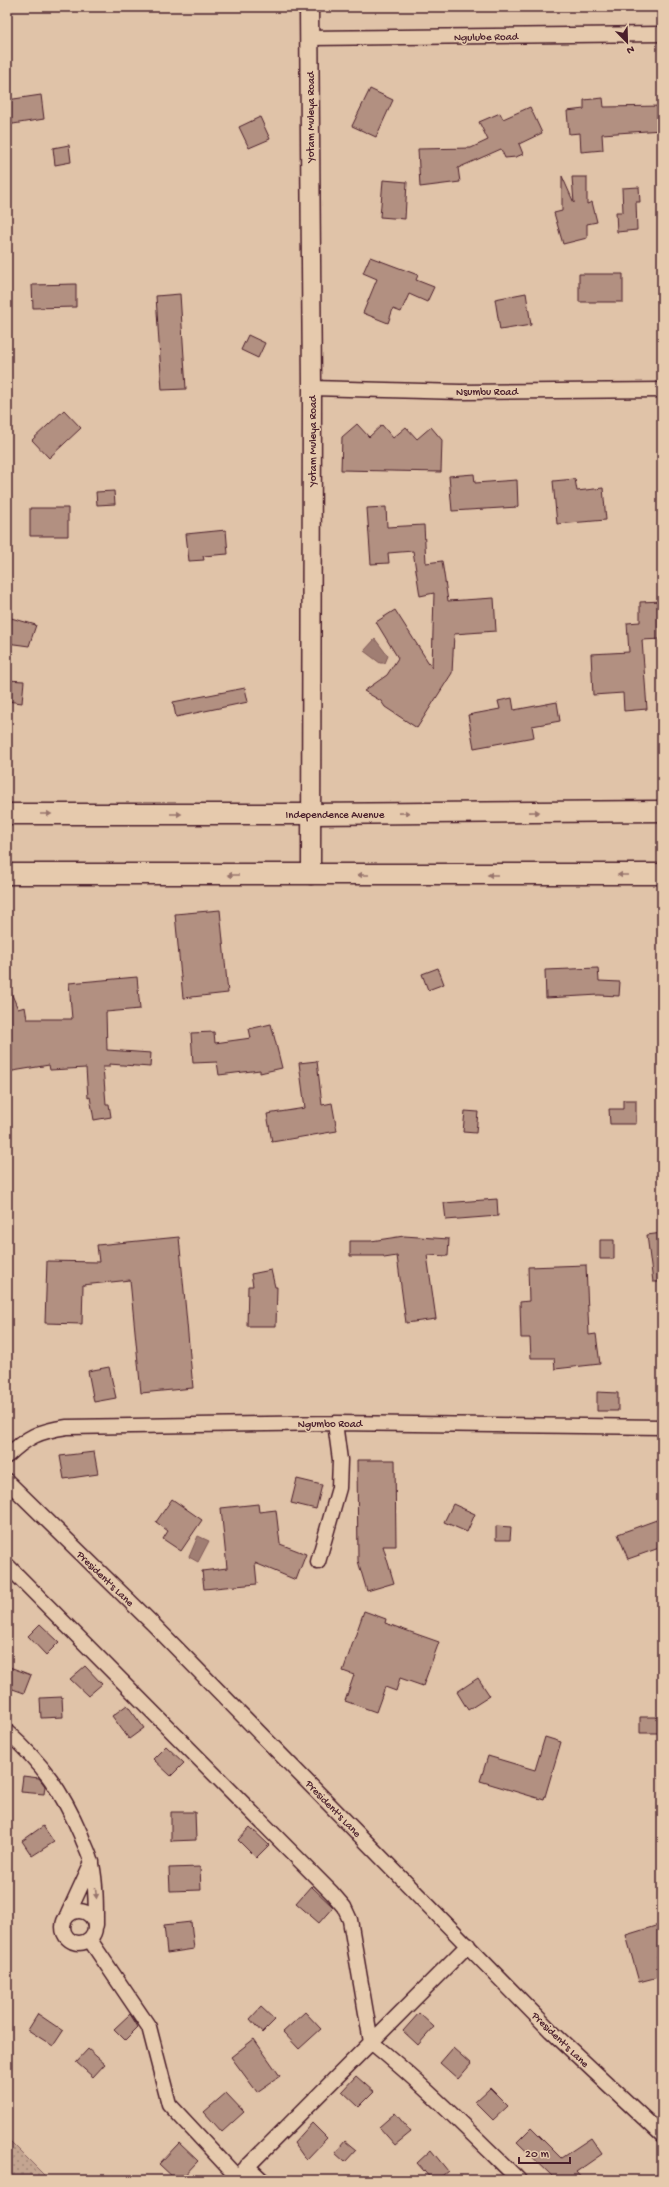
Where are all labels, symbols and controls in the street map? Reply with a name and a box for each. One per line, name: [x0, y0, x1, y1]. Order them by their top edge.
north arrow: [607, 22, 647, 62]
street label: Ngulube Road: [454, 31, 520, 45]
text: N: [624, 42, 636, 56]
street label: Yotam Muleya Road: [306, 70, 318, 163]
street label: Nsumbu Road: [456, 387, 519, 399]
street label: Yotam Muleya Road: [308, 394, 320, 487]
one-way arrow: [528, 809, 541, 815]
street label: Independence Avenue: [286, 810, 385, 822]
one-way arrow: [398, 810, 411, 816]
one-way arrow: [40, 811, 53, 817]
one-way arrow: [170, 811, 183, 817]
one-way arrow: [617, 871, 629, 878]
one-way arrow: [226, 872, 239, 878]
one-way arrow: [356, 872, 369, 878]
one-way arrow: [486, 872, 499, 878]
street label: Ngumbo Road: [298, 1419, 364, 1431]
street label: President's Lane: [73, 1549, 136, 1610]
street label: President's Lane: [302, 1778, 363, 1841]
one-way arrow: [92, 1887, 99, 1899]
street label: President's Lane: [528, 2010, 591, 2071]
scale bar: [519, 2139, 570, 2165]
text: 20 m: [525, 2148, 550, 2162]

